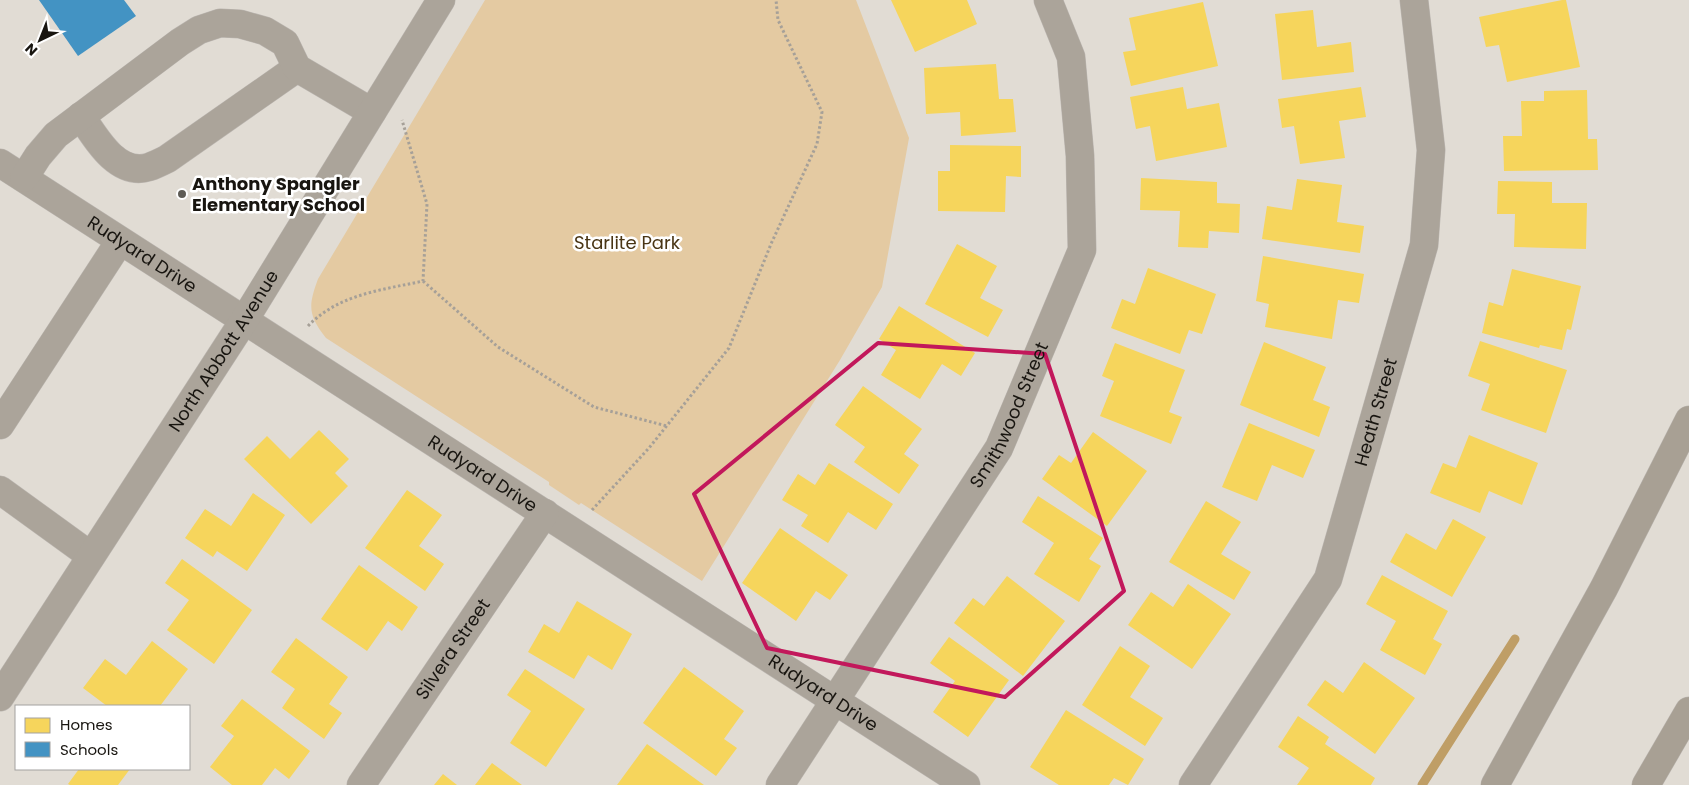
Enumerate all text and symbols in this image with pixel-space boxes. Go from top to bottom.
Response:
north arrow [15,15,65,65]
text: N [20,39,42,60]
place label: Anthony Spangler Elementary School [192,171,365,217]
marker: Anthony Spangler Elementary School [176,188,188,200]
street label: Rudyard Drive [83,209,202,299]
park label: Starlite Park [574,230,681,255]
street label: North Abbott Avenue [162,265,284,436]
street label: Smithwood Street [963,338,1054,493]
street label: Heath Street [1348,355,1403,469]
street label: Rudyard Drive [423,429,543,518]
street label: Silvera Street [409,593,496,704]
street label: Rudyard Drive [764,648,883,737]
legend [15,705,190,770]
text: Homes [60,714,113,735]
text: Schools [60,739,118,760]

